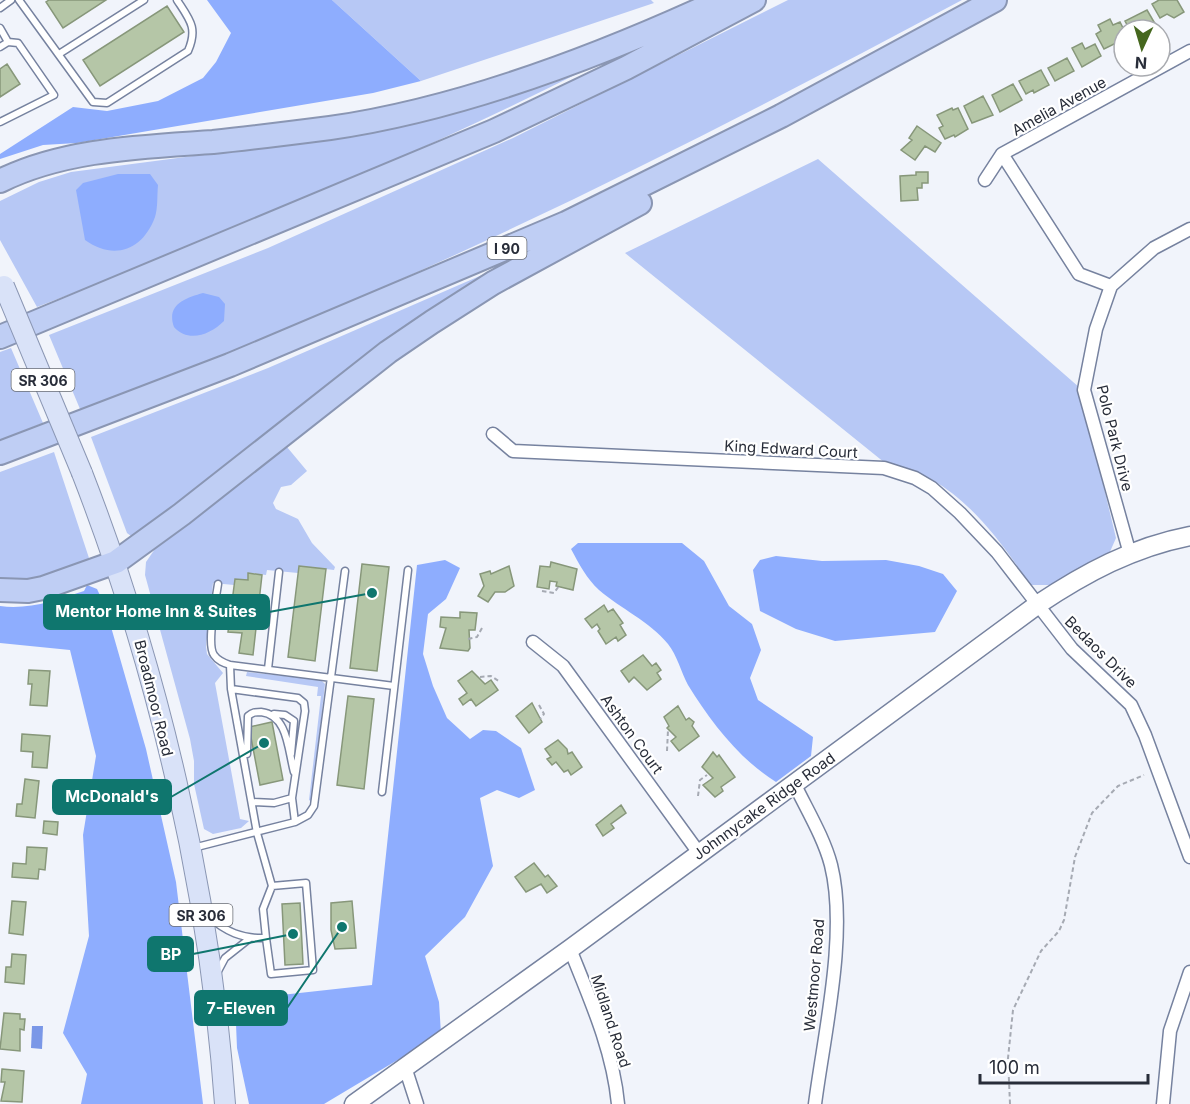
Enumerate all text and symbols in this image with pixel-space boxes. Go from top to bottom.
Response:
north arrow [1112,18,1172,78]
text: N [1134,53,1148,73]
street label: Amelia Avenue [1009,72,1109,140]
road number: I 90 [488,237,526,259]
road number: SR 306 [12,369,74,391]
street label: Polo Park Drive [1093,383,1137,493]
street label: King Edward Court [724,436,858,462]
callout: Mentor Home Inn & Suites [44,595,269,629]
text: Mentor Home Inn & Suites [55,601,257,621]
street label: Bedaos Drive [1061,612,1141,692]
street label: Broadmoor Road [130,638,178,758]
street label: Ashton Court [597,691,667,778]
street label: Johnnycake Ridge Road [689,748,839,864]
callout: McDonald's [53,780,171,814]
text: McDonald's [65,786,159,806]
road number: SR 306 [170,904,232,926]
street label: Westmoor Road [800,918,828,1032]
callout: BP [148,937,193,971]
text: BP [161,944,181,964]
street label: Midland Road [587,972,635,1070]
callout: 7-Eleven [195,991,287,1025]
text: 7-Eleven [207,998,275,1018]
scale bar [980,1047,1148,1085]
text: 100 m [989,1057,1040,1078]

